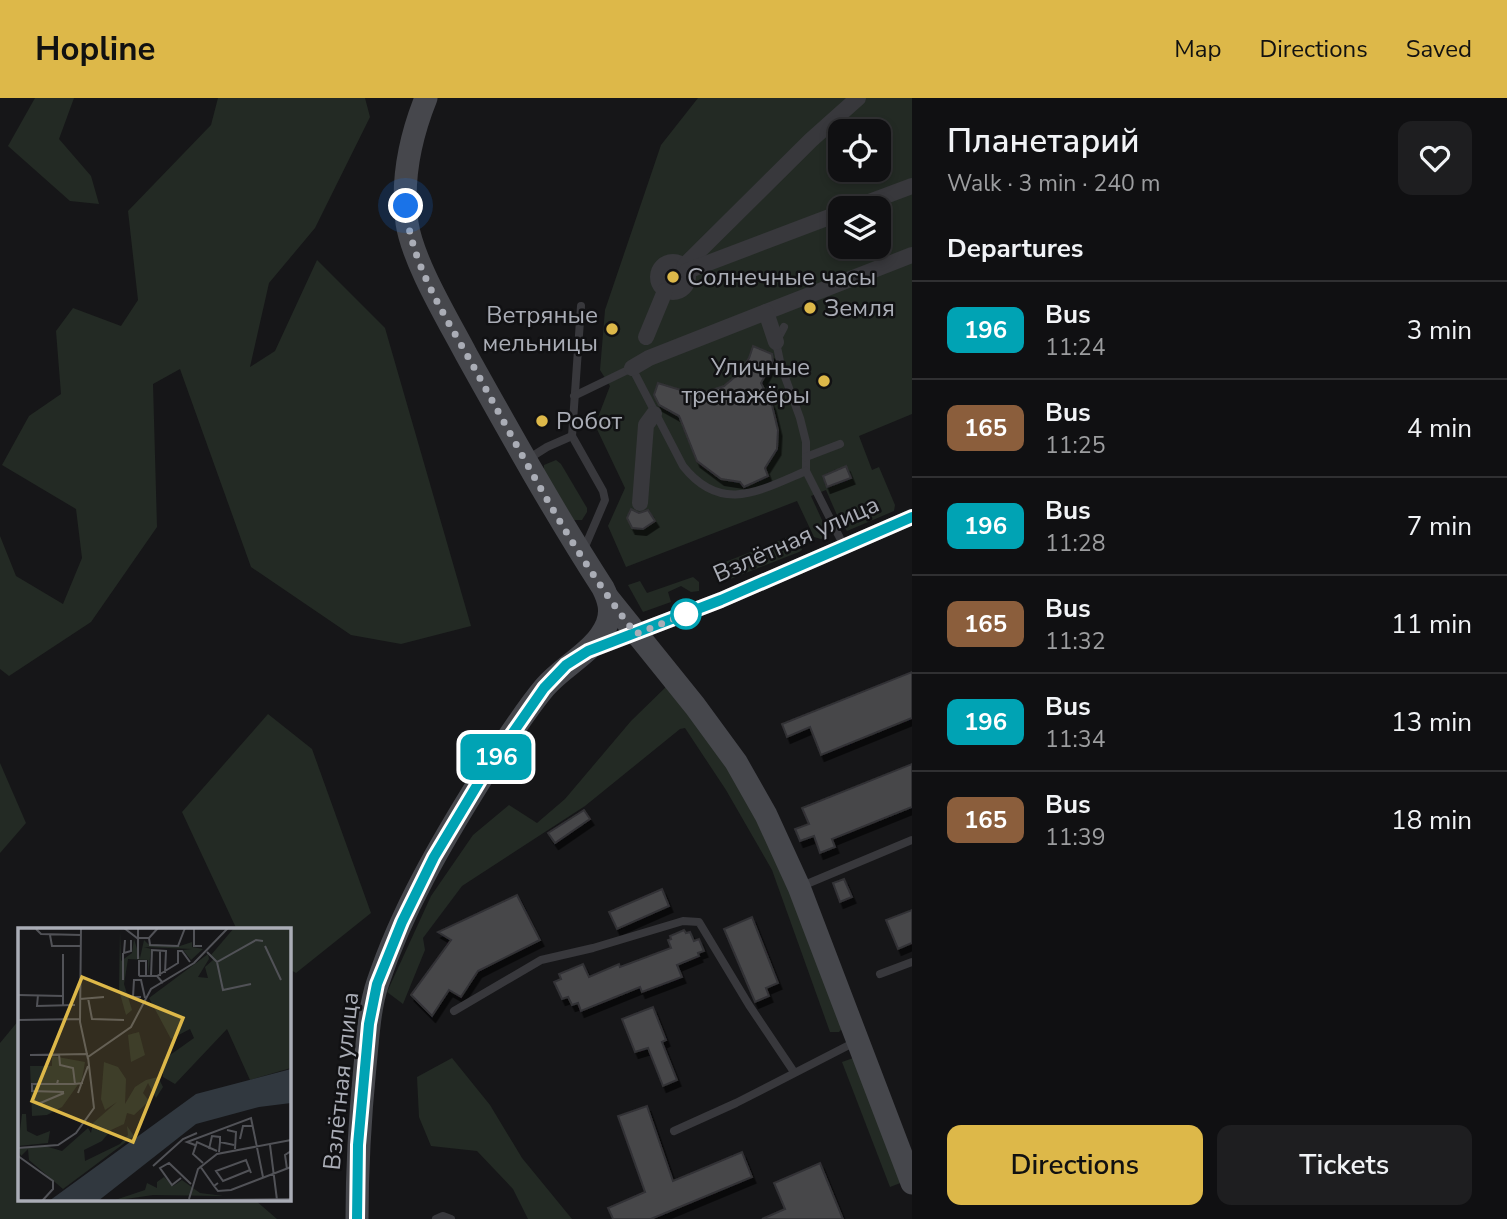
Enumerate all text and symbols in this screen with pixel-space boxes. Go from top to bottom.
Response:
text: Hopline [35,27,155,72]
text: Map [1174,33,1221,65]
text: Directions [1259,33,1368,65]
text: Saved [1406,33,1472,65]
map controls [828,119,891,259]
button: locate [828,119,891,182]
text: Планетарий [947,119,1140,164]
button: heart [1398,121,1472,195]
text: Walk · 3 min · 240 m [947,168,1160,199]
your location [388,188,423,223]
button: layers [828,196,891,259]
text: Departures [947,231,1083,266]
place label: Солнечные часы [687,261,876,293]
marker: Солнечные часы [665,269,681,285]
place label: Земля [824,292,895,324]
text: Bus [1045,297,1091,332]
place label: Ветряные мельницы [483,299,598,359]
marker: Земля [802,300,818,316]
text: 3 min [1407,313,1472,348]
text: 196 [964,314,1007,346]
marker: Ветряные мельницы [604,321,620,337]
text: 11:24 [1045,332,1105,363]
place label: Уличные тренажёры [681,351,810,411]
marker: Уличные тренажёры [816,373,832,389]
text: Bus [1045,395,1091,430]
place label: Робот [556,405,623,437]
text: 4 min [1407,411,1472,446]
text: 165 [964,412,1007,444]
marker: Робот [534,413,550,429]
text: 11:25 [1045,430,1105,461]
street label: Взлётная улица [708,488,884,590]
text: Bus [1045,493,1091,528]
text: 7 min [1407,509,1472,544]
text: 196 [964,510,1007,542]
text: 11:28 [1045,528,1105,559]
text: Bus [1045,591,1091,626]
unlabelled marker [671,599,701,629]
text: 11 min [1391,607,1472,642]
text: 165 [964,608,1007,640]
text: 11:32 [1045,626,1105,657]
text: Bus [1045,689,1091,724]
text: 13 min [1391,705,1472,740]
text: 196 [964,706,1007,738]
text: 11:34 [1045,724,1105,755]
line badge: 196 [456,734,536,780]
text: 196 [474,741,518,773]
text: Bus [1045,787,1091,822]
text: 18 min [1391,803,1472,838]
text: 165 [964,804,1007,836]
text: 11:39 [1045,822,1105,853]
inset map [18,928,290,1202]
street label: Взлётная улица [316,990,366,1172]
button: Directions [947,1125,1203,1205]
button: Tickets [1217,1125,1472,1205]

